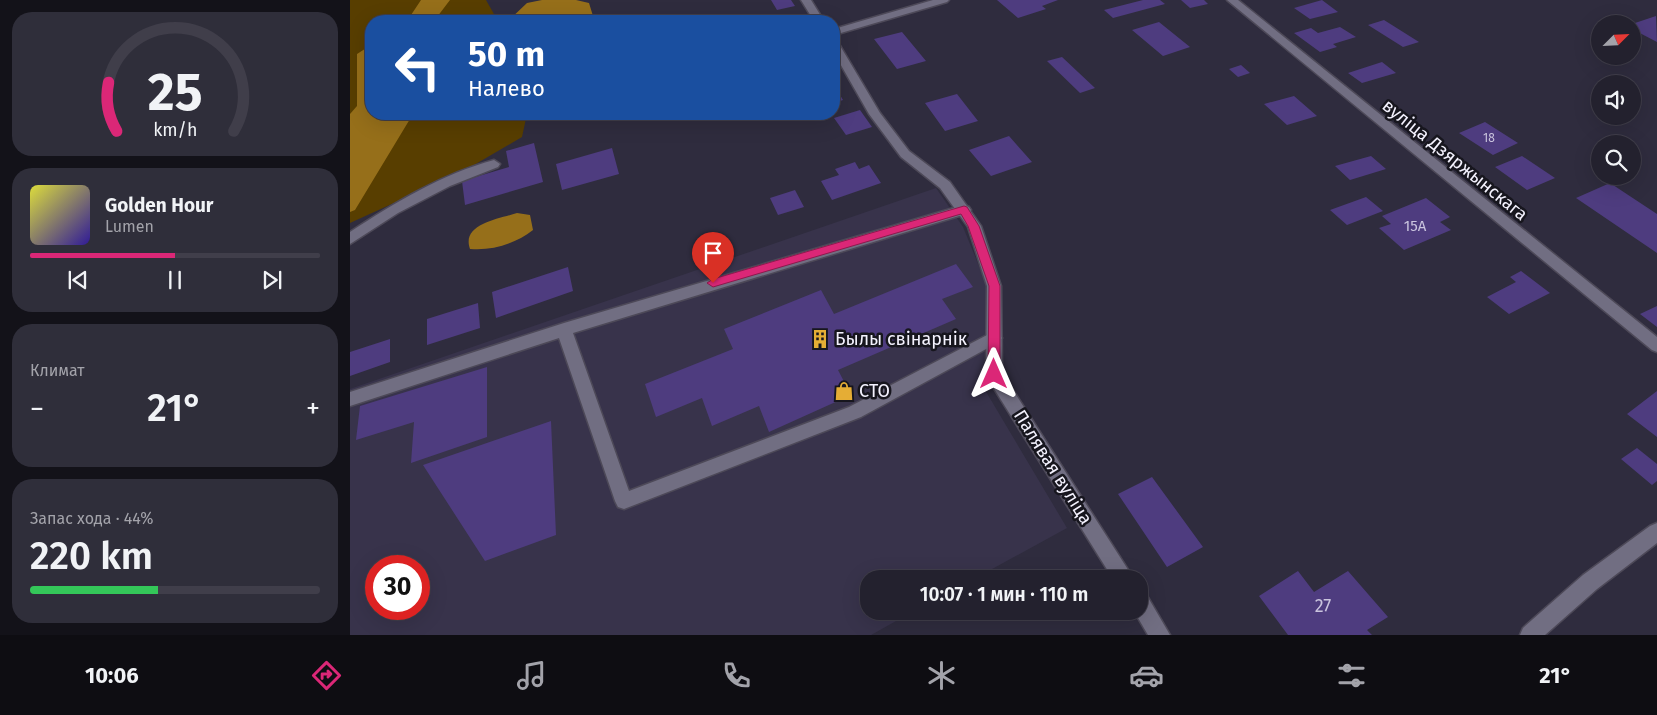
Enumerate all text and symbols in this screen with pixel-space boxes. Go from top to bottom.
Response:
north arrow [1591,15,1641,65]
map controls [1591,15,1641,185]
text: 50 m [468,33,545,75]
icon: left [385,35,450,100]
text: 25 [148,61,202,124]
text: Налево [468,75,545,102]
button: sound [1591,75,1641,125]
street label: вуліца Дзяржынскага [1378,95,1532,225]
text: km/h [153,119,197,141]
house number: 18 [1483,131,1495,145]
button: search [1591,135,1641,185]
text: Golden Hour [105,194,214,217]
text: Lumen [105,217,154,236]
house number: 15А [1404,217,1427,235]
pin [692,232,734,283]
icon: arrive [699,239,727,267]
icon: previous [64,266,92,294]
icon: pause [161,266,189,294]
icon: next [258,266,286,294]
building icon: Былы свінарнік [809,328,831,350]
place label: Былы свінарнік [835,328,968,350]
position arrow [967,347,1019,399]
text: Климат [30,361,85,380]
shop icon: СТО [833,380,855,402]
place label: СТО [859,380,890,402]
text: 21° [147,385,203,431]
text: − [30,392,44,425]
text: + [306,392,320,425]
street label: Палявая вуліца [1009,406,1097,528]
text: Запас хода · 44% [30,509,153,528]
text: 220 km [30,533,153,579]
speed limit sign: 30 [365,555,430,620]
text: 10:07 · 1 мин · 110 m [920,583,1088,606]
house number: 27 [1315,595,1331,617]
icon: directions [309,658,344,693]
icon: music [514,658,549,693]
icon: phone [719,658,754,693]
icon: climate [924,658,959,693]
icon: car [1129,658,1164,693]
icon: filters [1334,658,1369,693]
text: 10:06 [85,662,139,689]
text: 21° [1539,662,1572,689]

